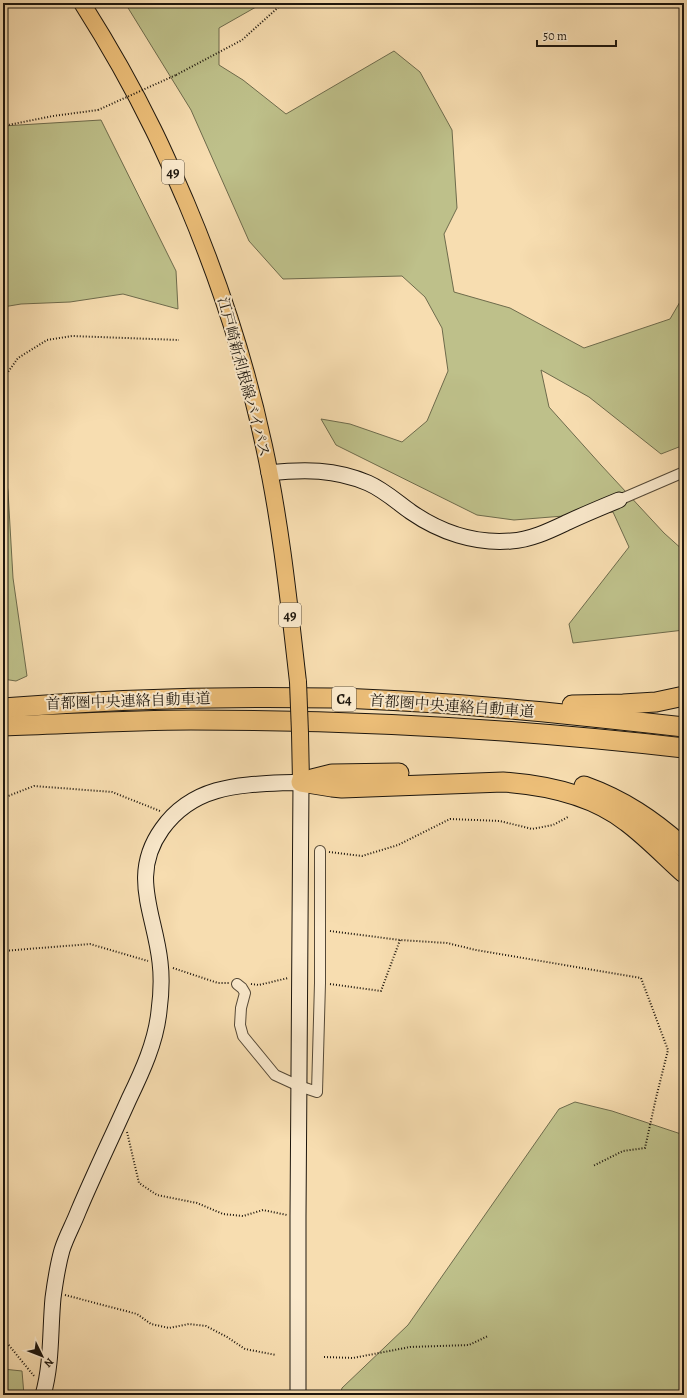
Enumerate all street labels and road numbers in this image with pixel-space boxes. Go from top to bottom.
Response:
road number: 49 [162,160,184,184]
street label: 江戸崎新利根線バイパス [213,295,275,459]
road number: 49 [279,603,301,627]
road number: C4 [332,687,356,711]
street label: 首都圏中央連絡自動車道 [45,688,211,714]
street label: 首都圏中央連絡自動車道 [369,690,535,722]

